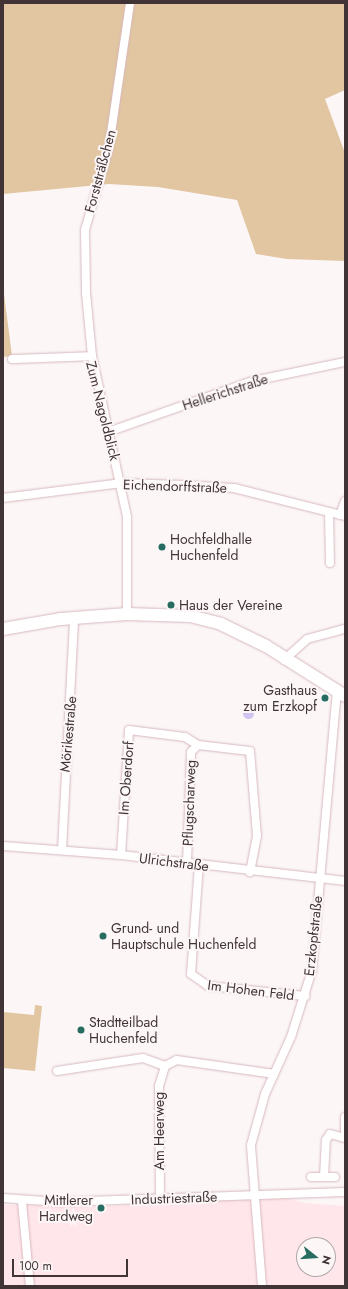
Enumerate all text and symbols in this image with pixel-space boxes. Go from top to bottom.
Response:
street label: Forststräßchen [81,128,119,214]
street label: Zum Nagoldblick [83,360,123,462]
street label: Hellerichstraße [180,370,270,414]
street label: Eichendorffstraße [123,476,227,496]
place label: Hochfeldhalle Huchenfeld [170,531,252,564]
marker: Hochfeldhalle Huchenfeld [157,542,167,552]
place label: Haus der Vereine [179,597,282,613]
marker: Haus der Vereine [166,600,176,610]
place label: Gasthaus zum Erzkopf [243,682,317,714]
marker: Gasthaus zum Erzkopf [320,693,330,703]
street label: Mörikestraße [56,695,80,773]
street label: Im Oberdorf [115,740,137,816]
street label: Pflugscharweg [179,760,199,846]
street label: Ulrichstraße [138,849,210,875]
street label: Erzkopfstraße [300,895,326,977]
place label: Grund- und Hauptschule Huchenfeld [111,920,256,952]
marker: Grund- und Hauptschule Huchenfeld [98,931,108,941]
street label: Im Hohen Feld [207,976,295,1004]
place label: Stadtteilbad Huchenfeld [89,1014,158,1046]
marker: Stadtteilbad Huchenfeld [76,1025,86,1035]
street label: Am Heerweg [151,1092,167,1170]
street label: Industriestraße [131,1188,217,1208]
place label: Mittlerer Hardweg [39,1192,93,1224]
marker: Mittlerer Hardweg [96,1203,106,1213]
north arrow [296,1237,336,1277]
scale bar [14,1251,130,1277]
text: N [318,1254,335,1267]
text: 100 m [19,1257,52,1275]

